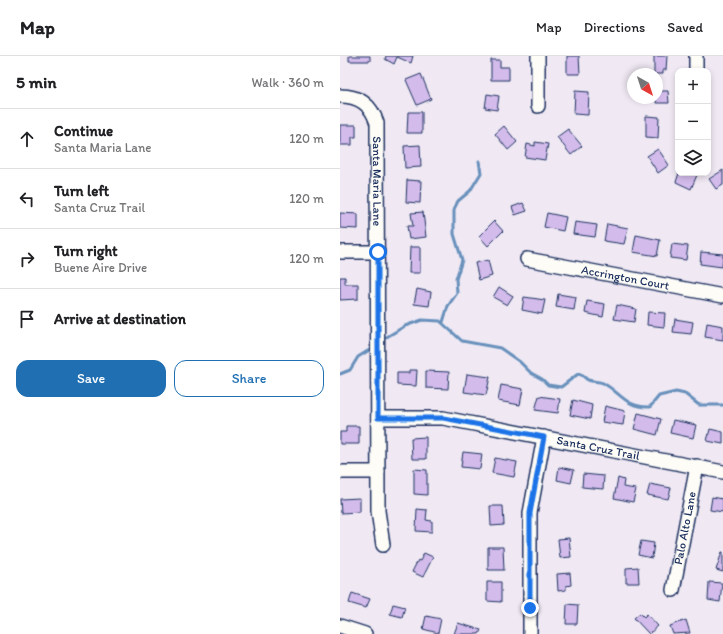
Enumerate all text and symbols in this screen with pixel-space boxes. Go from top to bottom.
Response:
text: Map [20,16,55,39]
text: Map [536,19,562,36]
text: Directions [584,19,645,36]
text: Saved [667,19,703,36]
north arrow [627,68,663,104]
map controls [675,68,711,176]
button: + [675,68,711,104]
text: 5 min [16,72,56,92]
text: Walk · 360 m [251,75,324,90]
button: − [675,104,711,140]
text: Continue [54,122,113,140]
icon: ahead [16,128,38,150]
text: 120 m [289,131,324,146]
street label: Santa Maria Lane [370,136,384,227]
text: Santa Maria Lane [54,140,152,155]
button: layers [675,140,711,176]
text: Turn left [54,182,109,200]
icon: left [16,188,38,210]
text: 120 m [289,191,324,206]
text: Santa Cruz Trail [54,200,145,215]
text: Turn right [54,242,118,260]
route start [369,243,387,261]
icon: right [16,248,38,270]
text: 120 m [289,251,324,266]
text: Buene Aire Drive [54,260,147,275]
street label: Accrington Court [580,262,671,293]
icon: arrive [16,308,38,330]
text: Arrive at destination [54,310,186,328]
button: Save [16,360,166,397]
button: Share [174,360,324,397]
street label: Santa Cruz Trail [555,433,641,463]
street label: Palo Alto Lane [671,490,699,566]
route end [521,599,539,617]

